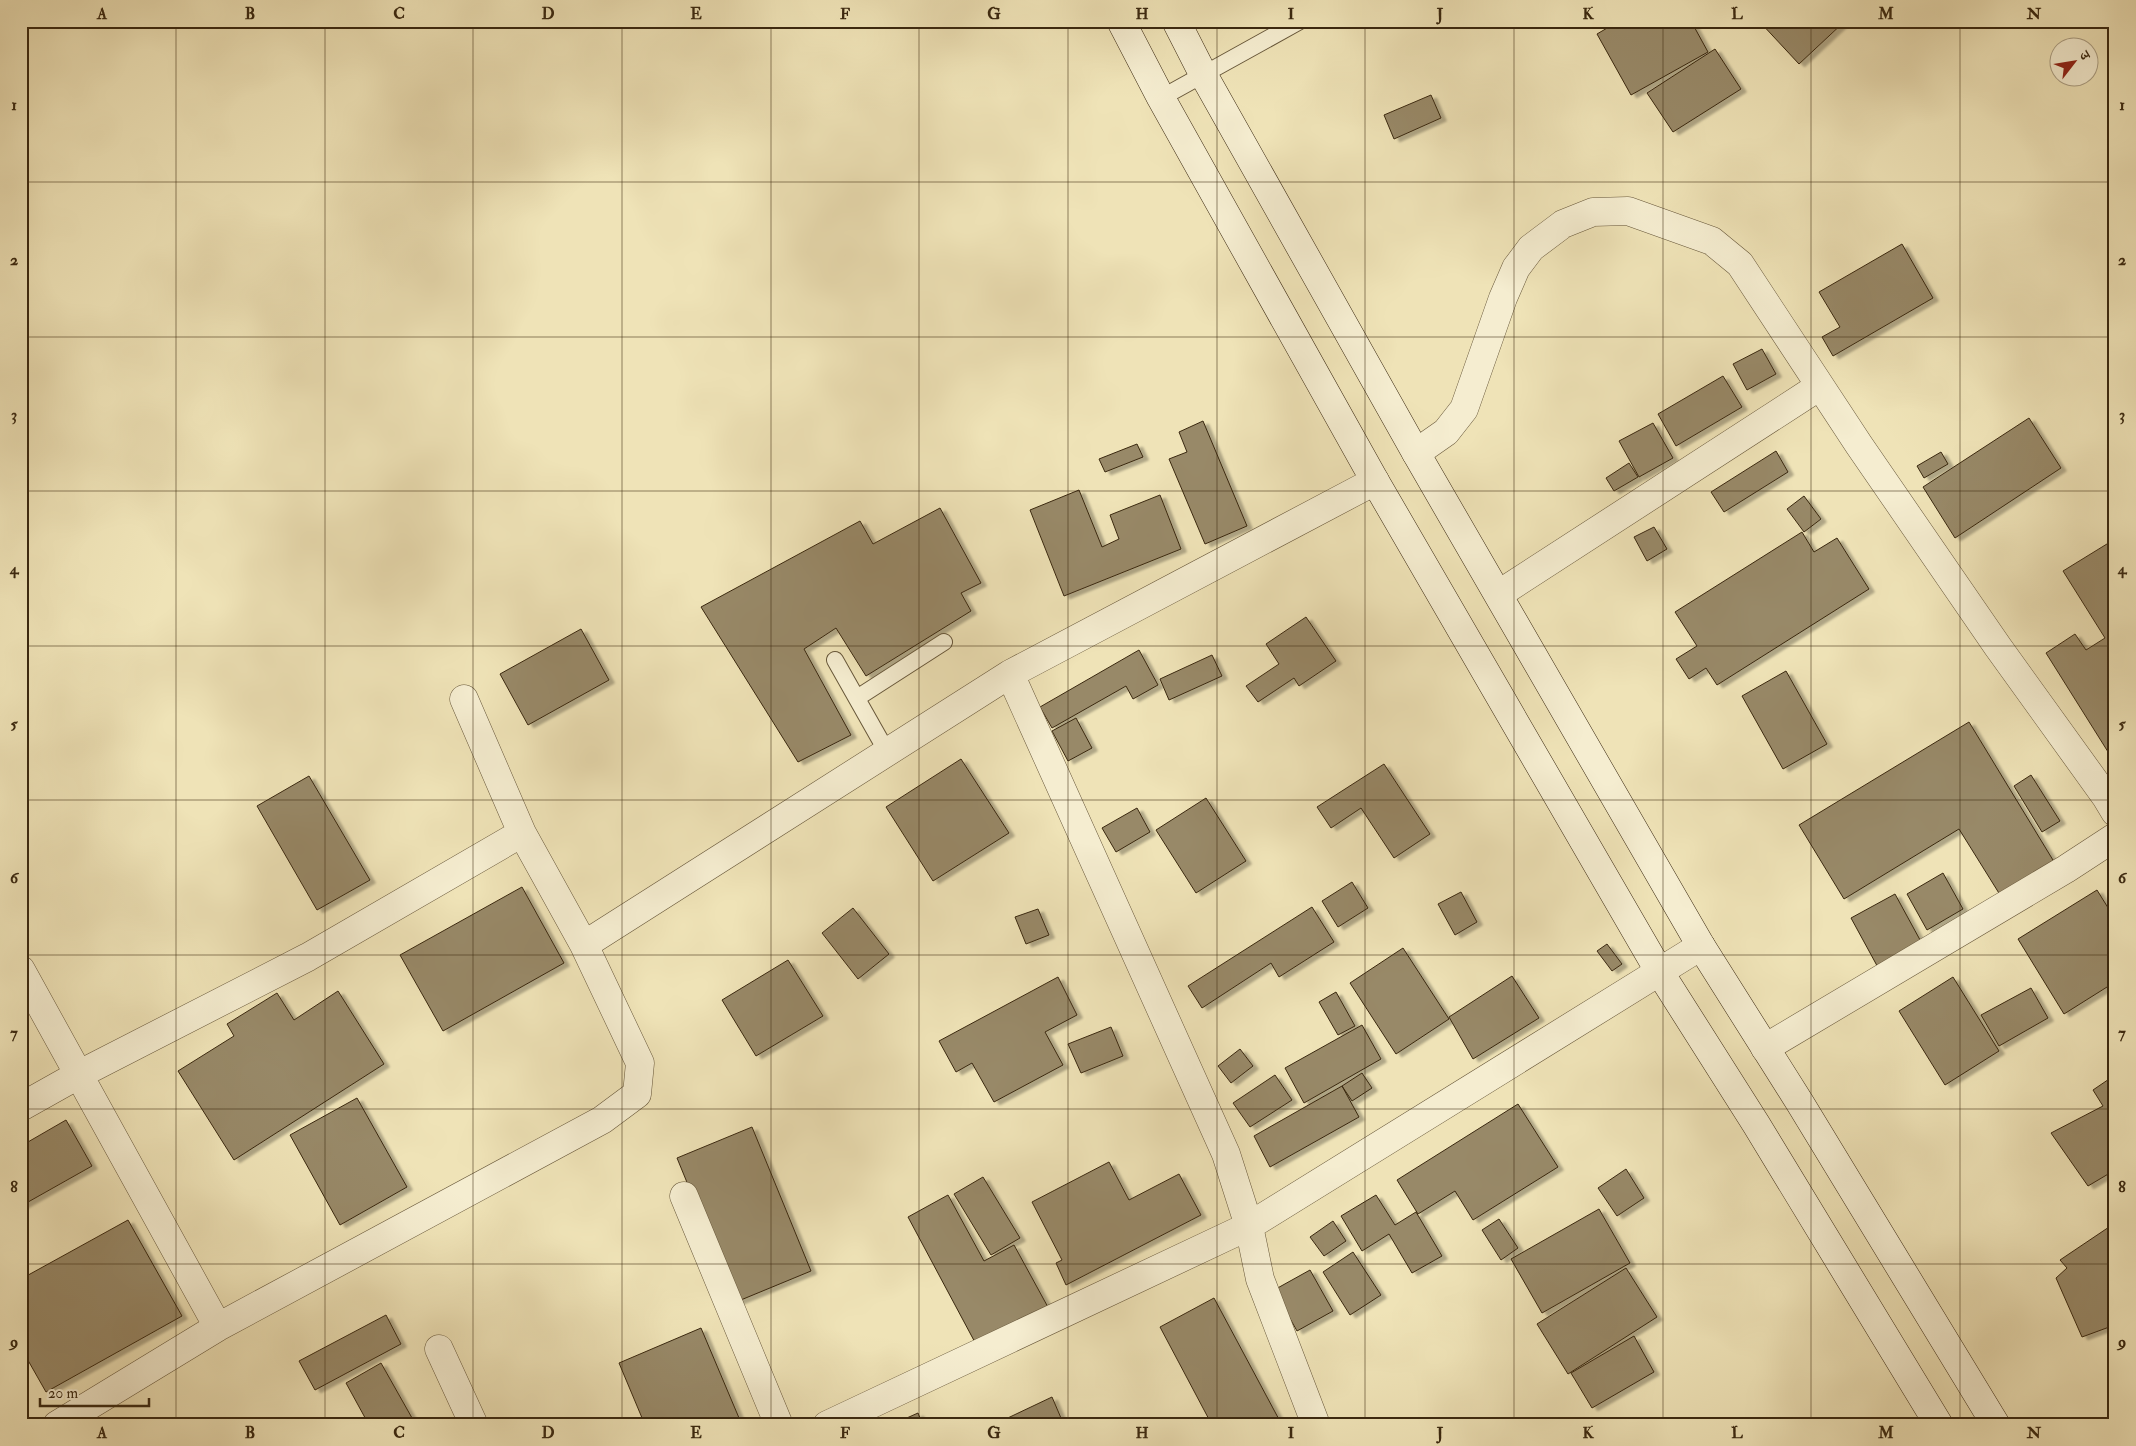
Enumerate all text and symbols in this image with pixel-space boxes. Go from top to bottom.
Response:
text: A [96,4,108,24]
text: B [245,4,255,24]
text: C [393,4,405,24]
text: D [541,4,555,24]
text: E [690,4,702,24]
text: F [840,4,850,24]
text: G [987,4,1001,24]
text: H [1135,4,1149,24]
text: I [1288,4,1295,24]
text: J [1436,4,1444,25]
text: K [1582,4,1594,24]
text: L [1731,4,1743,24]
text: M [1877,4,1894,24]
text: N [2026,4,2042,24]
north arrow [2048,38,2098,88]
text: उ [2075,47,2094,64]
text: 1 [11,95,17,115]
text: 1 [2119,95,2125,115]
text: 2 [10,250,18,270]
text: 2 [2118,250,2126,270]
text: 3 [11,405,17,425]
text: 3 [2119,405,2125,425]
text: 4 [9,559,20,579]
text: 4 [2117,559,2128,579]
text: 5 [10,714,18,734]
text: 5 [2118,714,2126,734]
text: 6 [10,868,20,888]
text: 6 [2118,868,2128,888]
text: 7 [10,1023,18,1043]
text: 7 [2118,1023,2126,1043]
text: 8 [10,1177,18,1197]
text: 8 [2118,1177,2126,1197]
text: 9 [8,1332,18,1352]
text: 9 [2116,1332,2126,1352]
scale bar [40,1376,149,1408]
text: 20 m [48,1384,78,1403]
text: A [96,1423,108,1443]
text: B [245,1423,255,1443]
text: C [393,1423,405,1443]
text: D [541,1423,555,1443]
text: E [690,1423,702,1443]
text: F [840,1423,850,1443]
text: G [987,1423,1001,1443]
text: H [1135,1423,1149,1443]
text: I [1288,1423,1295,1443]
text: J [1436,1423,1444,1444]
text: K [1582,1423,1594,1443]
text: L [1731,1423,1743,1443]
text: M [1877,1423,1894,1443]
text: N [2026,1423,2042,1443]

